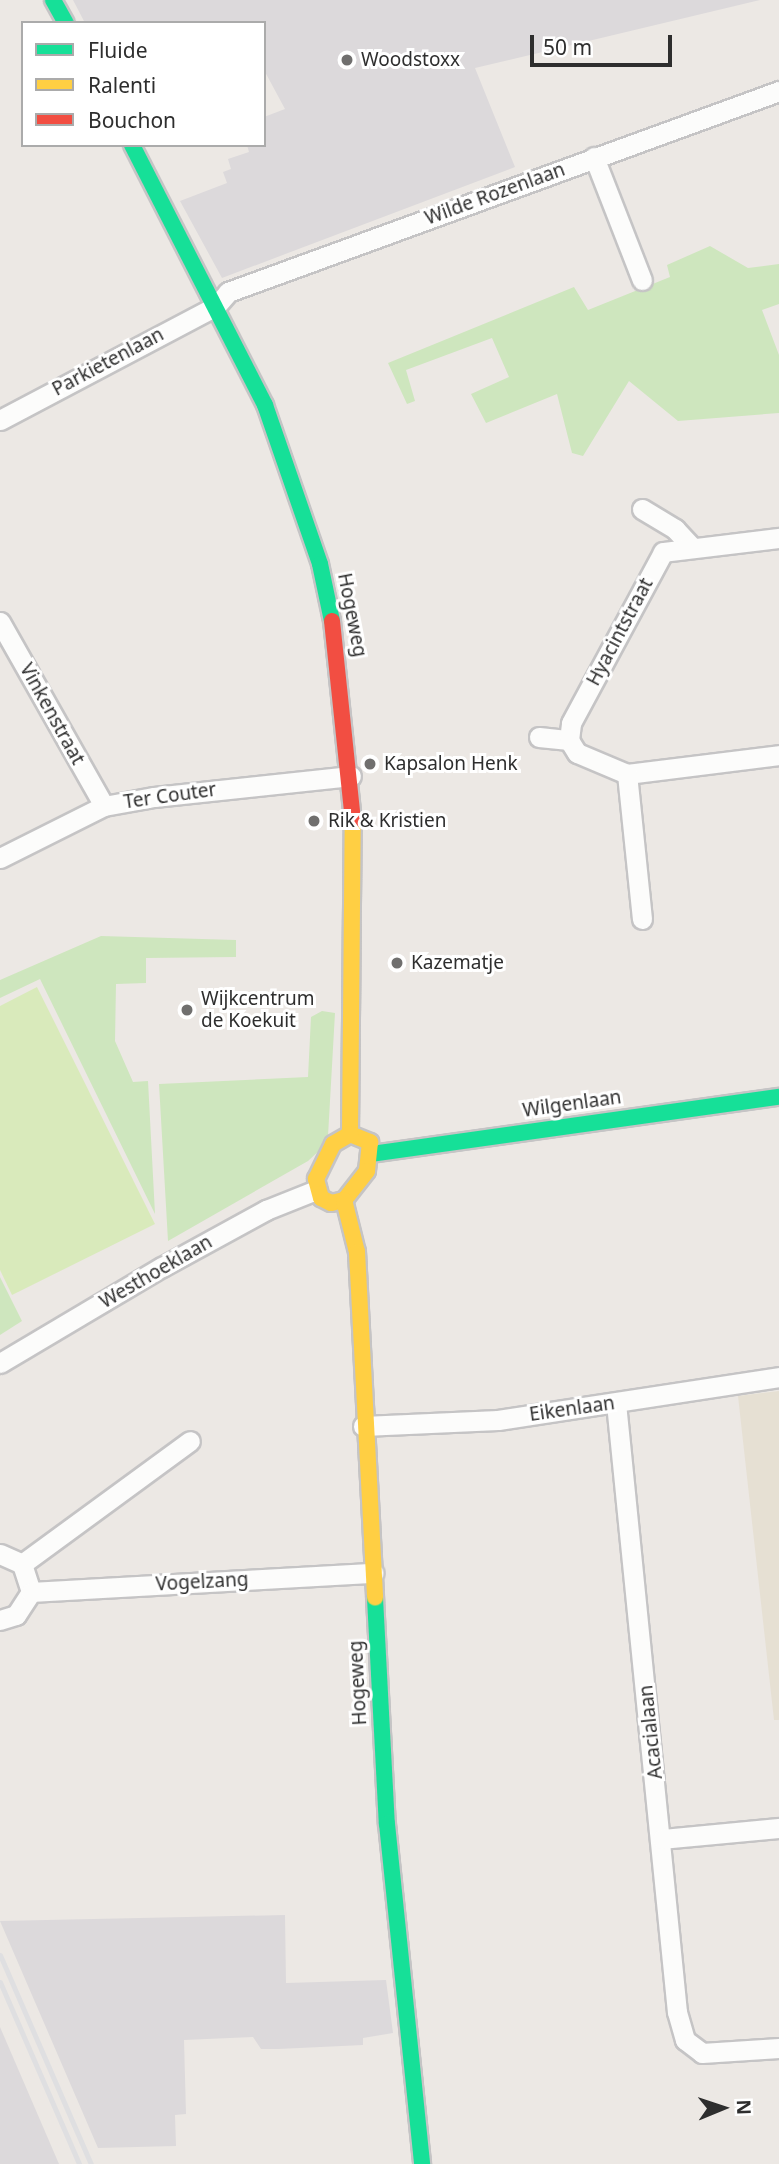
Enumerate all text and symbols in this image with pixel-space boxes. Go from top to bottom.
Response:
legend [21,21,266,147]
scale bar [534,21,676,65]
text: 50 m [543,33,592,61]
text: Fluide [88,36,147,64]
place label: Woodstoxx [361,49,460,71]
marker: Woodstoxx [339,52,355,68]
text: Ralenti [88,71,156,99]
text: Bouchon [88,106,176,134]
street label: Wilde Rozenlaan [422,158,568,230]
street label: Parkietenlaan [48,323,168,401]
street label: Hogeweg [333,571,371,659]
street label: Hyacintstraat [582,574,658,690]
street label: Vinkenstraat [15,659,89,769]
place label: Kapsalon Henk [384,753,518,775]
marker: Kapsalon Henk [362,756,378,772]
street label: Ter Couter [122,778,218,814]
place label: Rik & Kristien [328,810,446,832]
marker: Rik & Kristien [306,813,322,829]
place label: Kazematje [411,952,504,974]
marker: Kazematje [389,955,405,971]
place label: Wijkcentrum de Koekuit [201,988,314,1032]
marker: Wijkcentrum de Koekuit [179,1002,195,1018]
street label: Wilgenlaan [521,1086,623,1122]
street label: Westhoeklaan [96,1231,216,1313]
street label: Eikenlaan [528,1392,616,1426]
street label: Vogelzang [155,1568,249,1596]
street label: Hogeweg [344,1640,372,1726]
street label: Acacialaan [635,1684,667,1780]
north arrow [688,2073,758,2143]
text: N [731,2099,757,2115]

